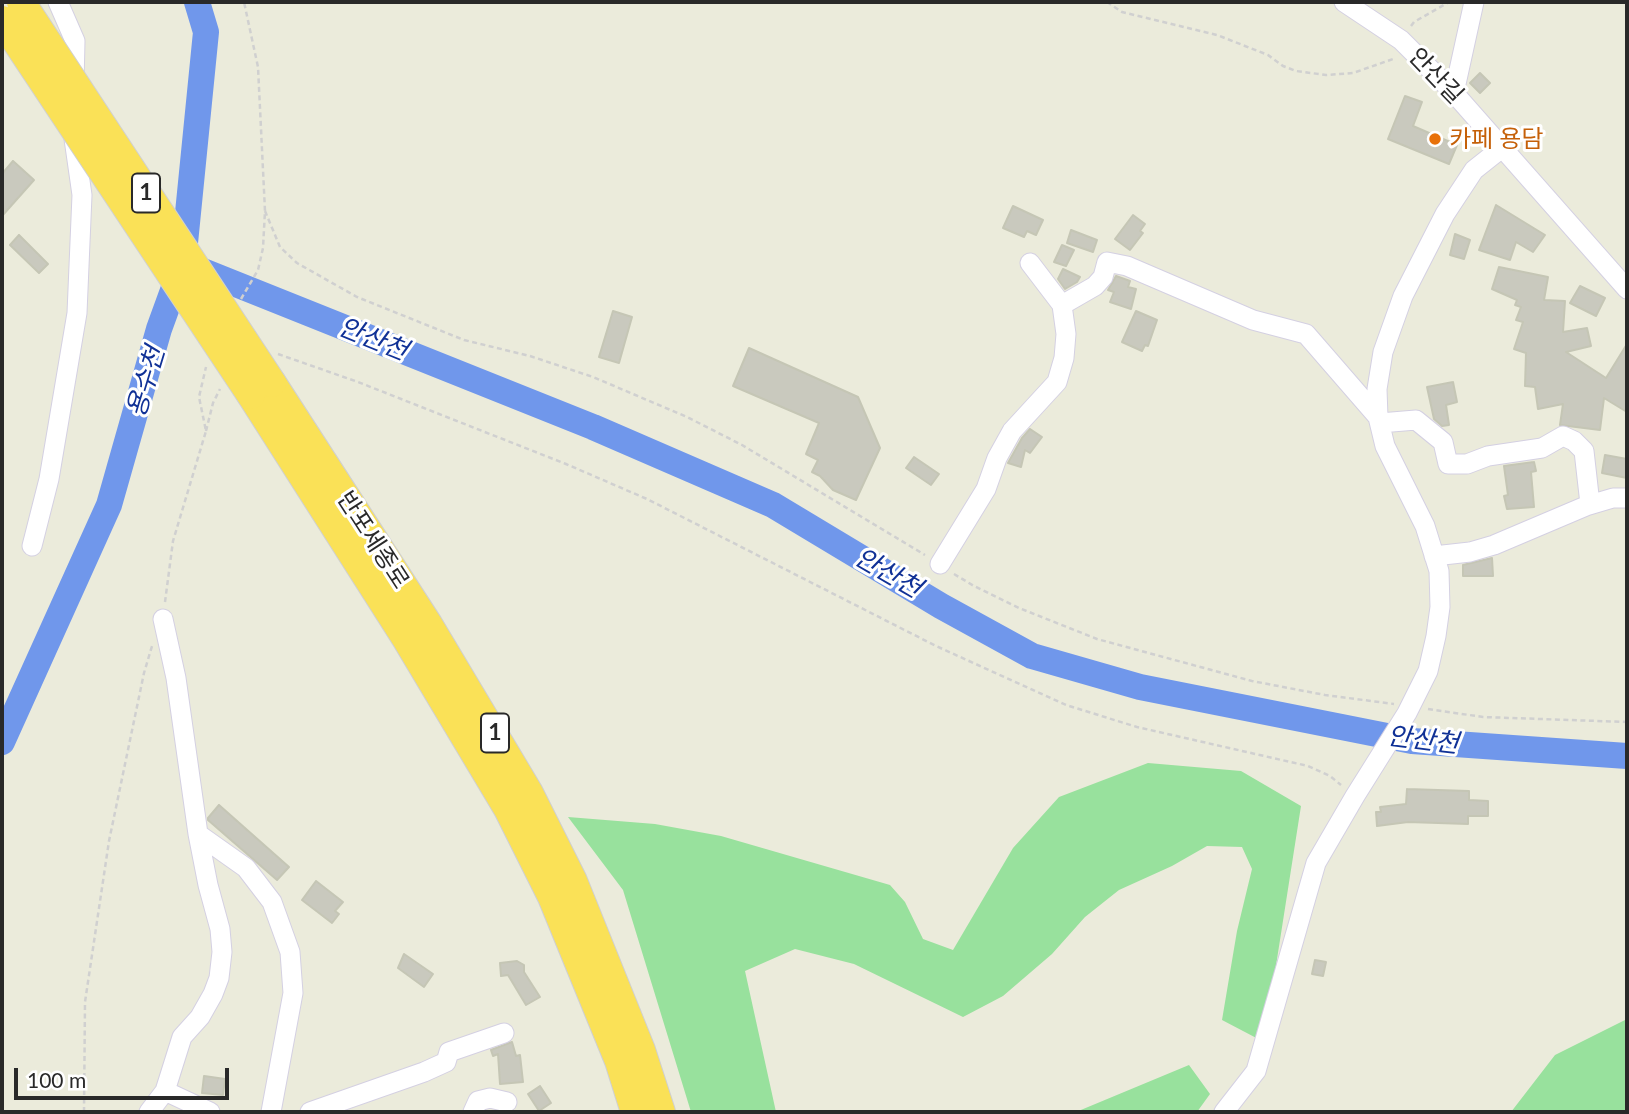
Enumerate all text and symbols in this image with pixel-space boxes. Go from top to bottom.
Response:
street label: 안산길 [1403,42,1469,110]
place label: 카페 용담 [1449,125,1543,153]
marker: 카페 용담 [1427,131,1443,147]
road number: 1 [132,174,160,212]
water label: 안산천 [334,311,412,367]
water label: 용수천 [121,343,171,421]
street label: 반포세종로 [331,486,415,594]
water label: 안산천 [849,542,927,604]
road number: 1 [481,713,509,752]
water label: 안산천 [1385,720,1461,760]
scale bar [18,1054,233,1098]
text: 100 m [27,1067,86,1092]

